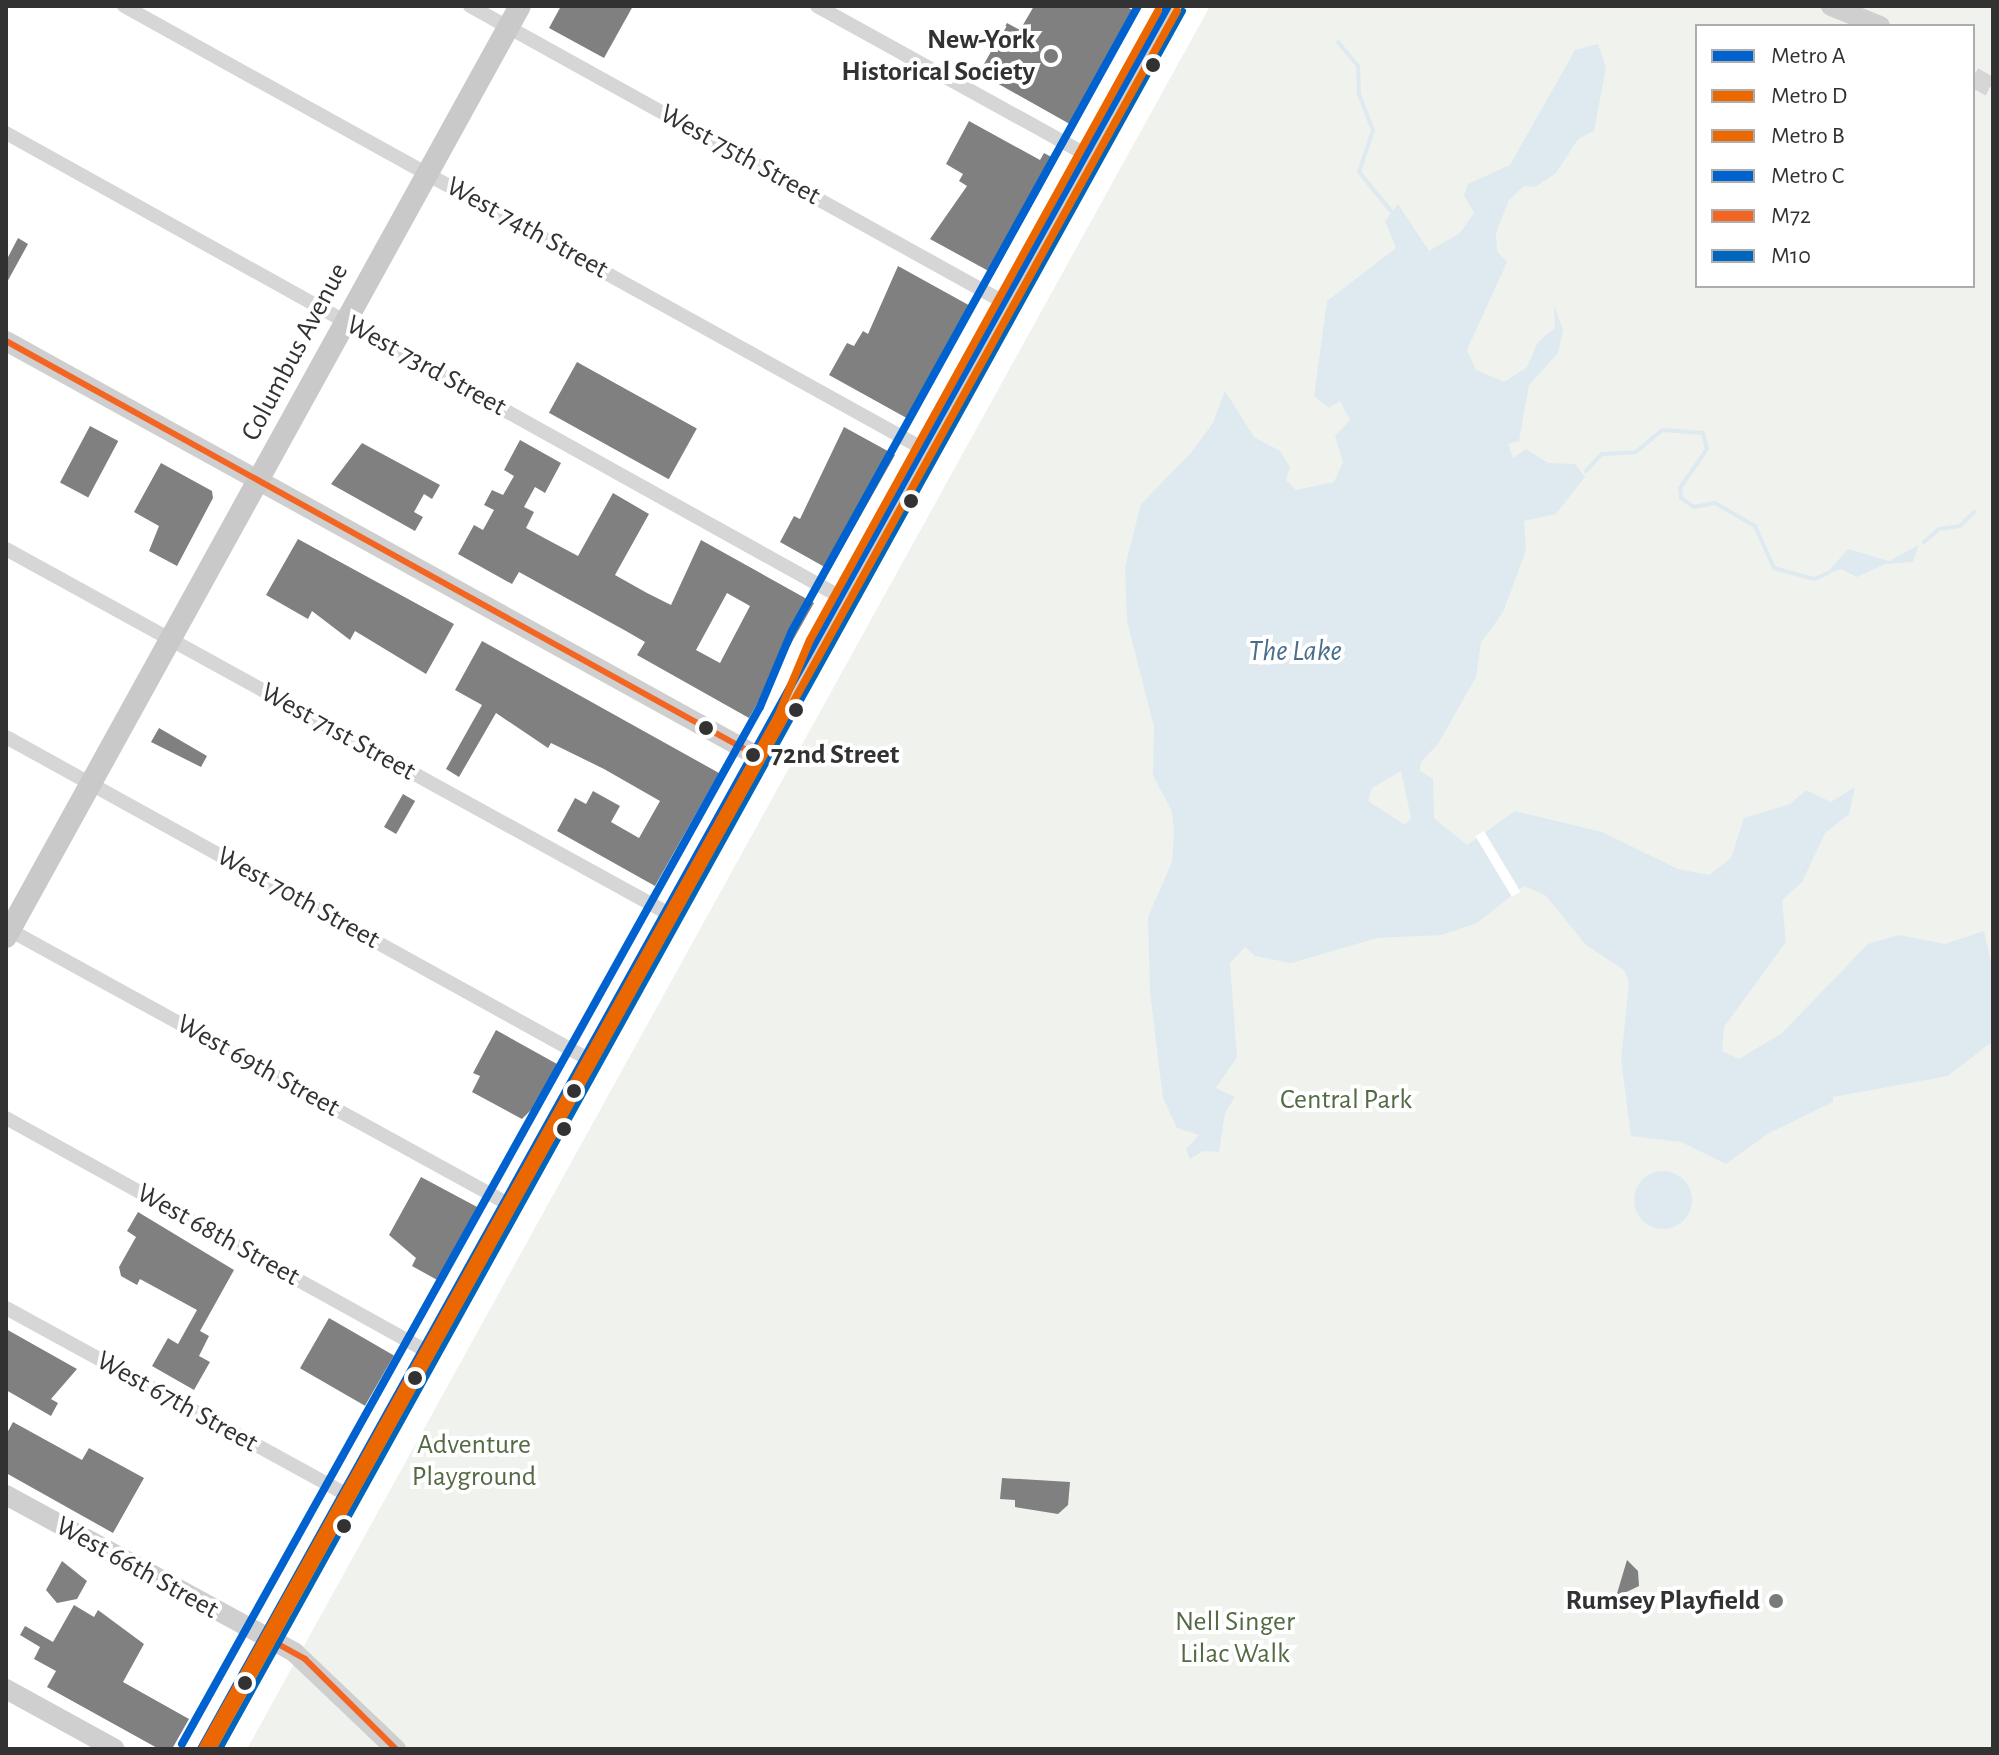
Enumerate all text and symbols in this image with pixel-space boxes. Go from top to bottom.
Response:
place label: New-York Historical Society [841,23,1035,89]
legend [1695,24,1975,288]
text: Metro A [1771,44,1846,68]
marker: New-York Historical Society [1042,47,1060,65]
unlabelled marker [1145,57,1161,73]
text: Metro D [1771,84,1847,108]
street label: West 75th Street [654,97,826,213]
text: Metro B [1771,124,1845,148]
text: Metro C [1771,164,1844,188]
street label: West 74th Street [440,170,614,286]
text: M72 [1771,204,1811,228]
text: M10 [1771,244,1811,268]
street label: Columbus Avenue [234,257,356,447]
street label: West 73rd Street [340,308,512,424]
unlabelled marker [903,493,919,509]
water label: The Lake [1248,633,1342,669]
street label: West 71st Street [255,676,421,788]
unlabelled marker [788,702,804,718]
unlabelled marker [698,720,714,736]
place label: 72nd Street [771,738,899,772]
marker: 72nd Street [742,744,764,766]
street label: West 70th Street [211,839,385,957]
street label: West 69th Street [171,1007,345,1125]
unlabelled marker [566,1083,582,1099]
park label: Central Park [1280,1083,1412,1117]
unlabelled marker [556,1121,572,1137]
street label: West 68th Street [131,1176,305,1294]
street label: West 67th Street [90,1344,264,1460]
unlabelled marker [407,1370,423,1386]
park label: Adventure Playground [412,1428,536,1494]
street label: West 66th Street [50,1509,224,1627]
unlabelled marker [336,1518,352,1534]
place label: Rumsey Playfield [1566,1584,1760,1618]
marker: Rumsey Playfield [1767,1592,1785,1610]
park label: Nell Singer Lilac Walk [1175,1605,1295,1671]
unlabelled marker [237,1675,253,1691]

